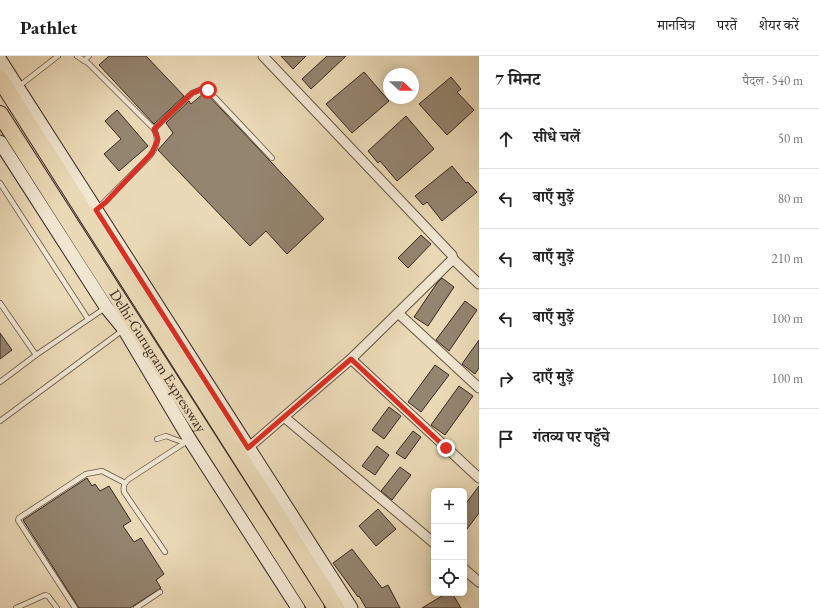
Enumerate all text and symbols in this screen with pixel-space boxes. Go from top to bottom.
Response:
text: Pathlet [20,15,77,40]
text: मानचित्र [657,16,695,34]
text: परतें [717,16,737,34]
text: शेयर करें [759,16,799,34]
north arrow [383,68,419,104]
text: 7 मिनट [495,68,540,90]
text: पैदल · 540 m [743,72,803,89]
route start [199,81,217,99]
text: सीधे चलें [533,127,580,146]
icon: ahead [495,128,517,150]
text: 50 m [778,130,803,147]
text: बाएँ मुड़ें [533,187,574,206]
icon: left [495,188,517,210]
text: 80 m [778,190,803,207]
text: बाएँ मुड़ें [533,247,574,266]
icon: left [495,248,517,270]
text: 210 m [772,250,803,267]
street label: Delhi-Gurugram Expressway [106,285,211,436]
text: बाएँ मुड़ें [533,307,574,326]
icon: left [495,308,517,330]
text: 100 m [772,310,803,327]
text: दाएँ मुड़ें [533,367,573,386]
icon: right [495,368,517,390]
text: 100 m [772,370,803,387]
text: गंतव्य पर पहुँचे [533,427,610,446]
icon: arrive [495,428,517,450]
route end [437,439,455,457]
map controls [431,488,467,596]
button: + [431,488,467,524]
button: − [431,524,467,560]
button: locate [431,560,467,596]

